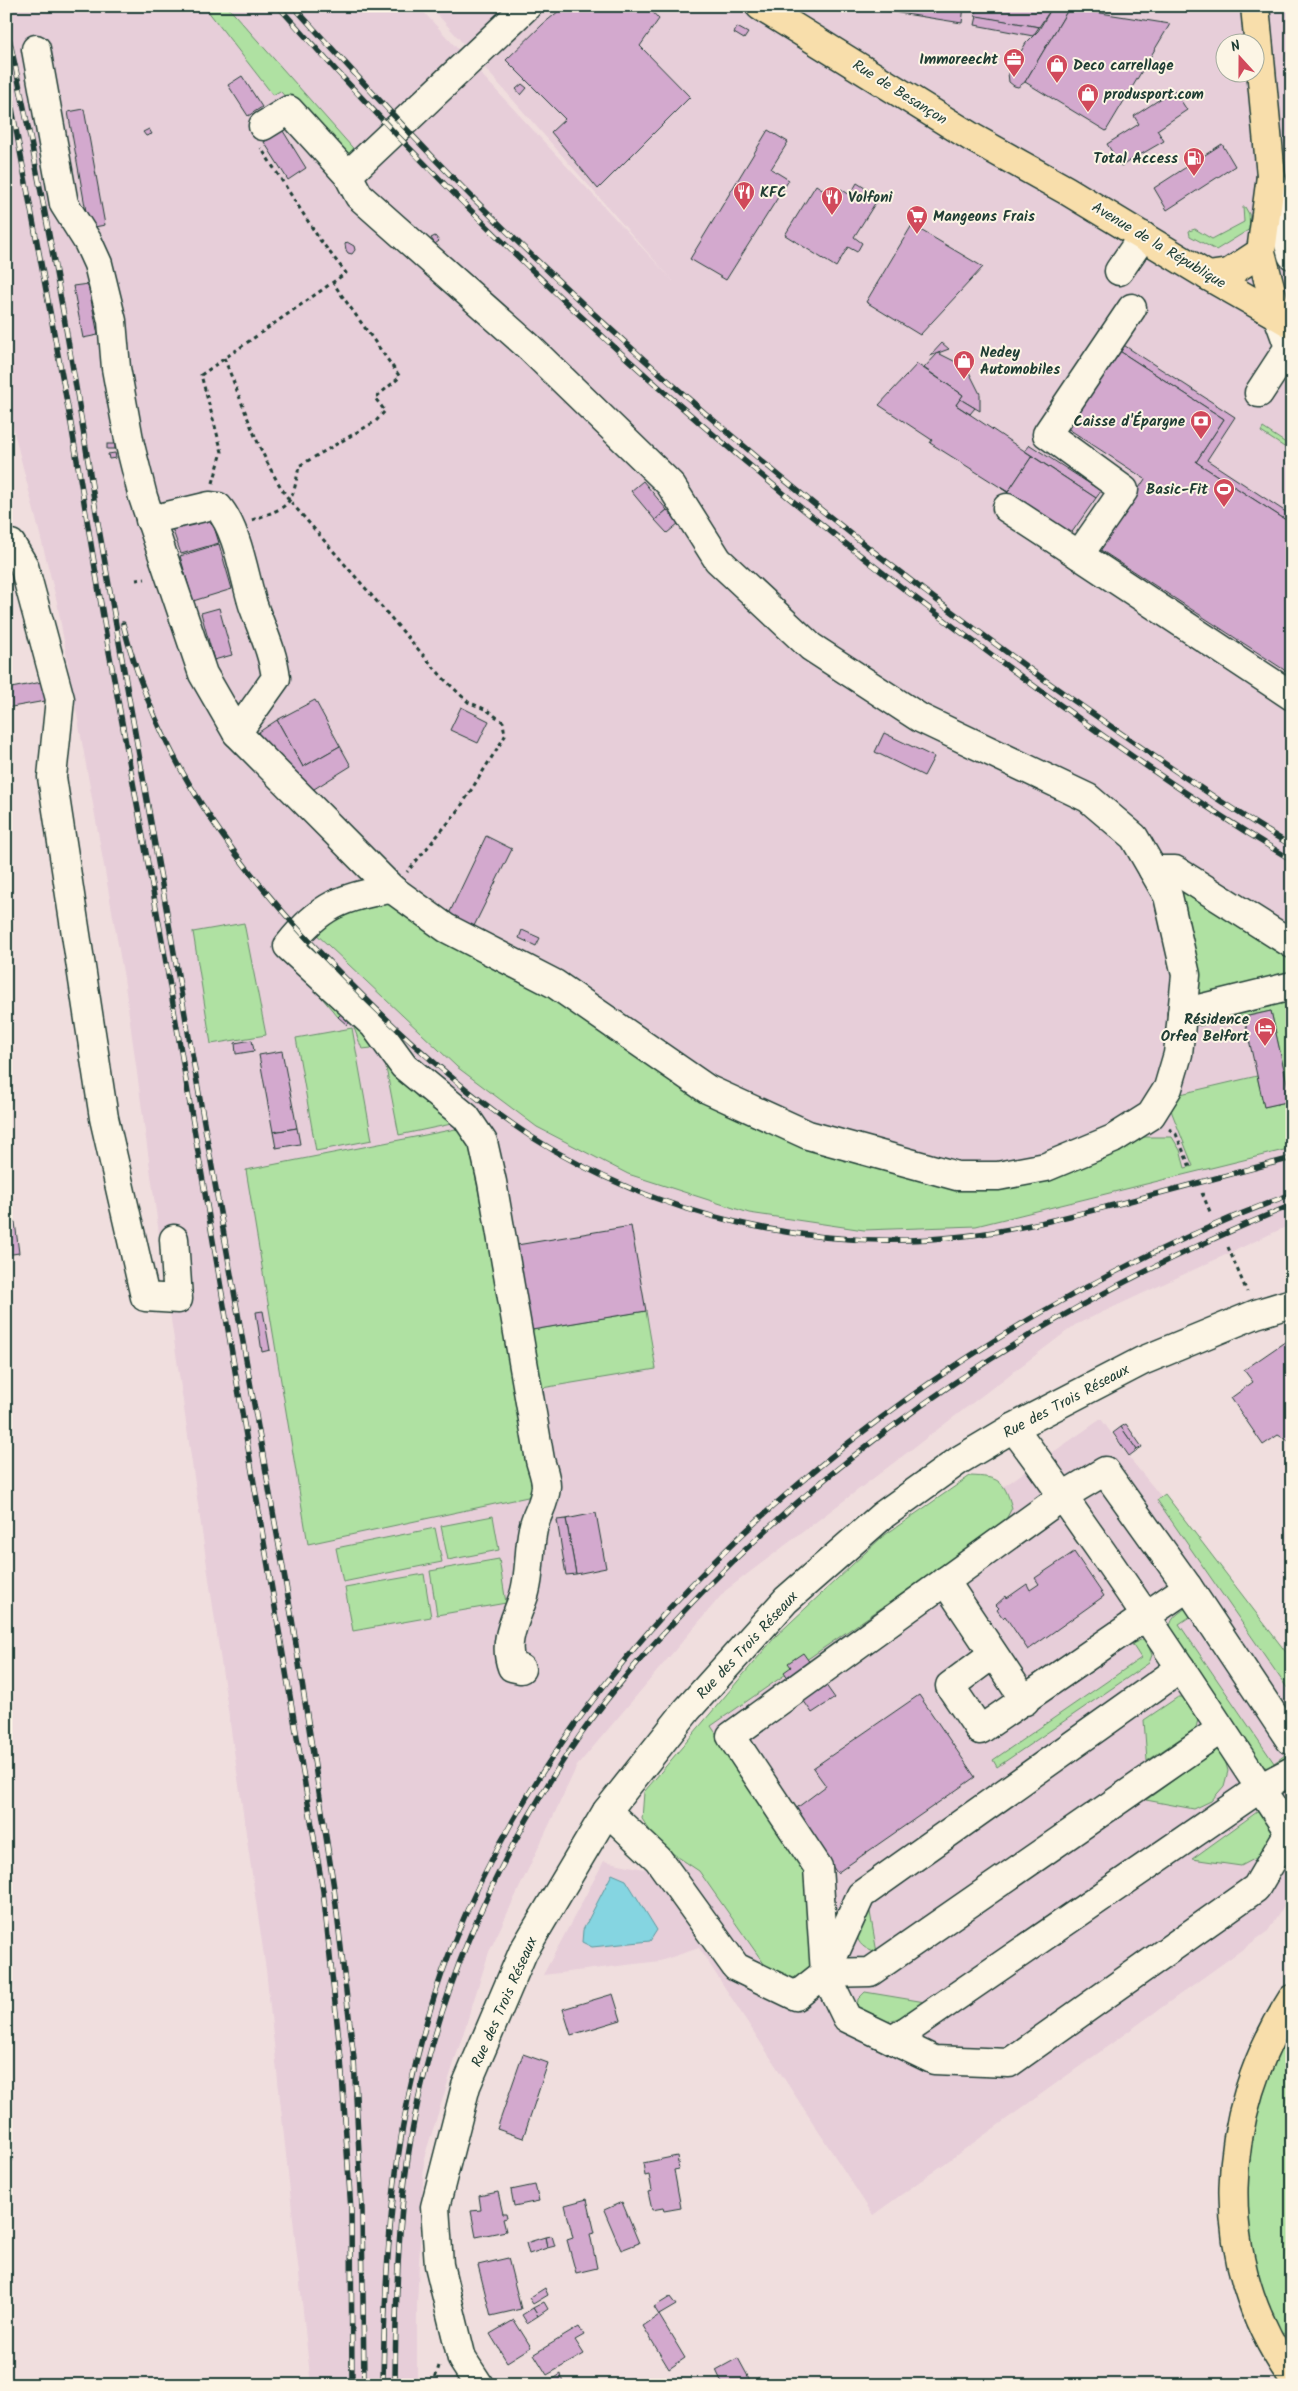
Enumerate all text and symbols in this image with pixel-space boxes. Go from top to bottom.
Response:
north arrow [1216,32,1266,82]
text: N [1228,35,1244,59]
office icon: Immoreecht [1002,47,1026,78]
place label: Immoreecht [919,48,998,72]
shop icon: Deco carrellage [1045,53,1069,84]
street label: Rue de Besançon [847,54,952,132]
place label: Deco carrellage [1073,54,1174,78]
shop icon: produsport.com [1076,82,1100,113]
place label: produsport.com [1103,83,1204,107]
fuel station icon: Total Access [1182,146,1206,177]
place label: Total Access [1093,147,1178,171]
restaurant icon: KFC [732,180,756,211]
place label: KFC [760,181,786,205]
restaurant icon: Volfoni [820,185,844,216]
place label: Volfoni [848,186,893,210]
street label: Avenue de la République [1087,196,1230,296]
supermarket icon: Mangeons Frais [905,204,929,235]
place label: Mangeons Frais [933,205,1035,229]
place label: Nedey Automobiles [980,341,1060,382]
shop icon: Nedey Automobiles [952,349,976,380]
bank icon: Caisse d'Épargne [1189,409,1213,440]
place label: Caisse d'Épargne [1073,410,1186,434]
sports icon: Basic-Fit [1212,477,1236,508]
place label: Basic-Fit [1146,478,1208,502]
place label: Résidence Orfea Belfort [1161,1008,1250,1049]
hotel icon: Résidence Orfea Belfort [1253,1016,1277,1047]
street label: Rue des Trois Réseaux [999,1358,1135,1445]
street label: Rue des Trois Réseaux [691,1586,805,1705]
street label: Rue des Trois Réseaux [465,1933,545,2071]

